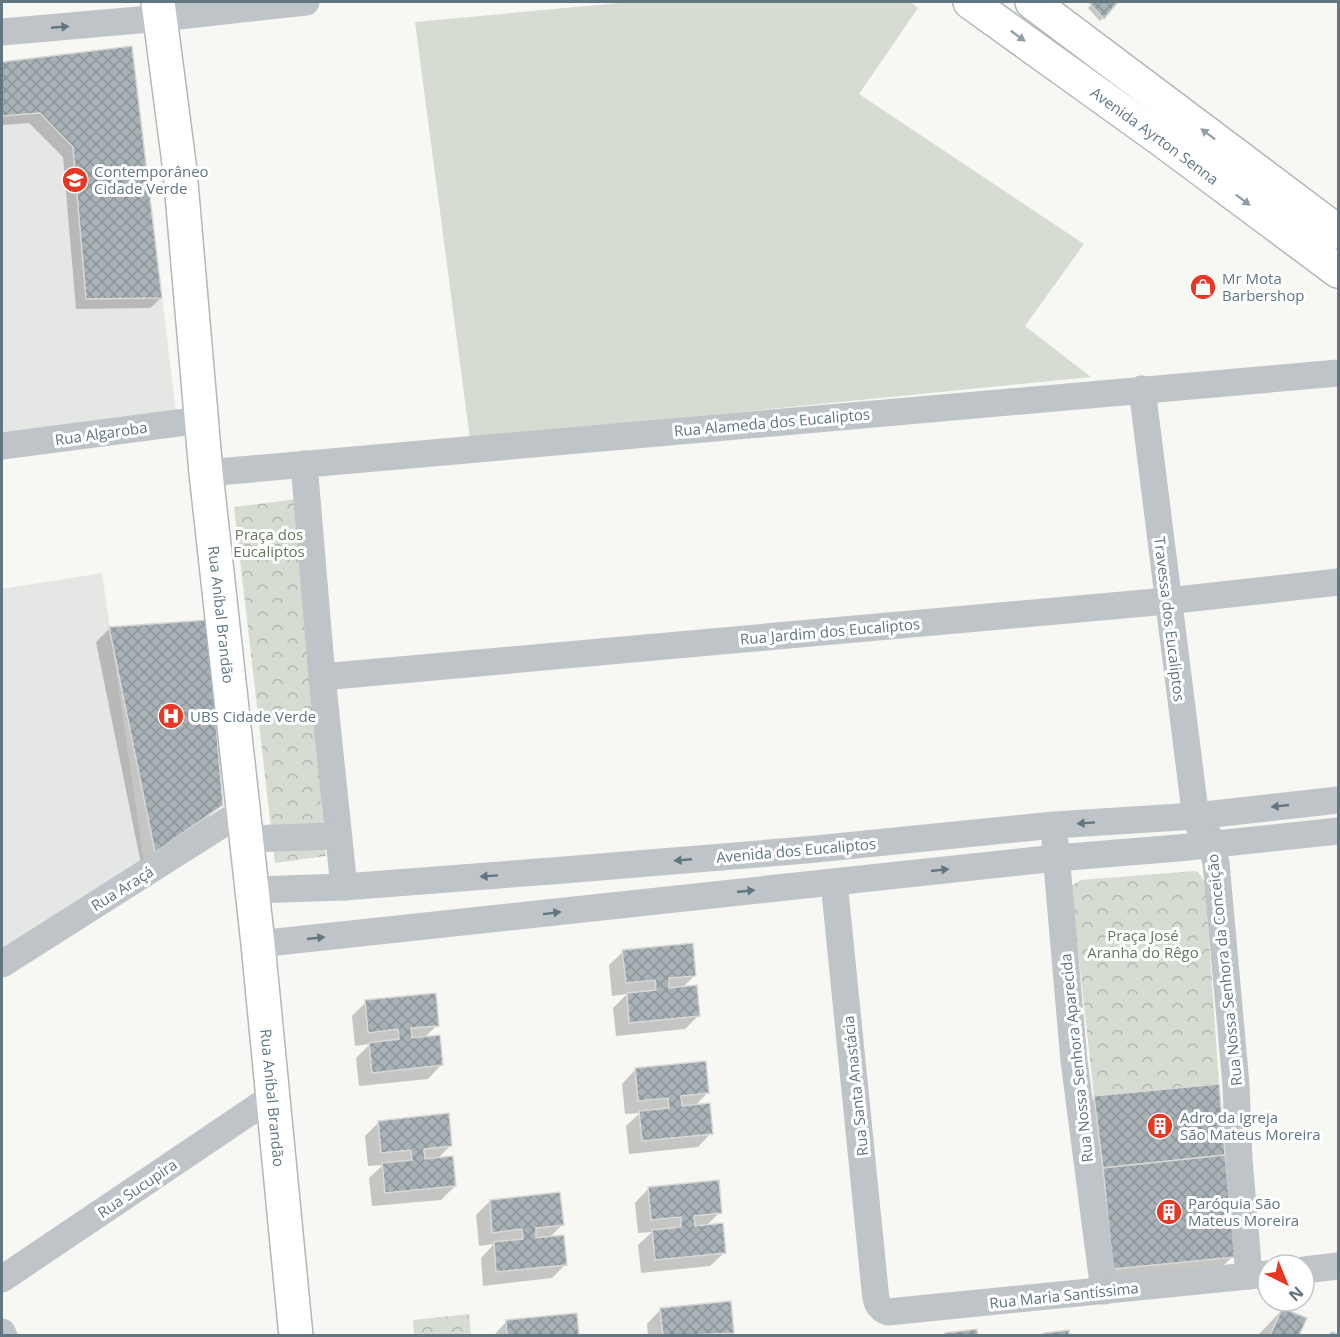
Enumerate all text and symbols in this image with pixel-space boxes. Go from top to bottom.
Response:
one-way arrow [50,22,69,32]
one-way arrow [1009,30,1025,42]
street label: Avenida Ayrton Senna [1087,82,1223,189]
one-way arrow [1200,128,1215,140]
place label: Contemporâneo Cidade Verde [94,161,209,198]
school or university icon: Contemporâneo Cidade Verde [60,165,90,195]
one-way arrow [1235,194,1251,206]
place label: Mr Mota Barbershop [1222,268,1304,305]
shop icon: Mr Mota Barbershop [1188,272,1218,302]
street label: Rua Alameda dos Eucaliptos [673,403,871,441]
street label: Rua Algaroba [54,417,148,449]
park label: Praça dos Eucaliptos [233,524,305,561]
street label: Travessa dos Eucaliptos [1150,536,1190,702]
street label: Rua Aníbal Brandão [204,545,239,684]
street label: Rua Jardim dos Eucaliptos [739,613,921,649]
hospital icon: UBS Cidade Verde [156,701,186,731]
place label: UBS Cidade Verde [190,706,316,726]
one-way arrow [1271,801,1290,811]
one-way arrow [1077,819,1096,828]
street label: Avenida dos Eucaliptos [715,833,877,867]
street label: Rua Nossa Senhora da Conceição [1202,853,1246,1087]
one-way arrow [673,856,692,865]
street label: Rua Araçá [87,861,157,915]
one-way arrow [930,866,949,875]
one-way arrow [479,871,498,881]
one-way arrow [736,886,755,896]
one-way arrow [543,908,562,917]
park label: Praça José Aranha do Rêgo [1087,925,1199,962]
one-way arrow [307,933,326,943]
street label: Rua Nossa Senhora Aparecida [1055,953,1097,1163]
street label: Rua Santa Anastácia [838,1015,872,1157]
street label: Rua Aníbal Brandão [256,1028,290,1168]
place label: Adro da Igreja São Mateus Moreira [1180,1107,1321,1144]
building icon: Adro da Igreja São Mateus Moreira [1145,1111,1175,1141]
street label: Rua Sucupira [93,1154,181,1222]
place label: Paróquia São Mateus Moreira [1188,1193,1299,1230]
building icon: Paróquia São Mateus Moreira [1154,1197,1184,1227]
north arrow [1256,1253,1316,1313]
street label: Rua Maria Santíssima [988,1277,1140,1313]
text: N [1284,1281,1308,1306]

